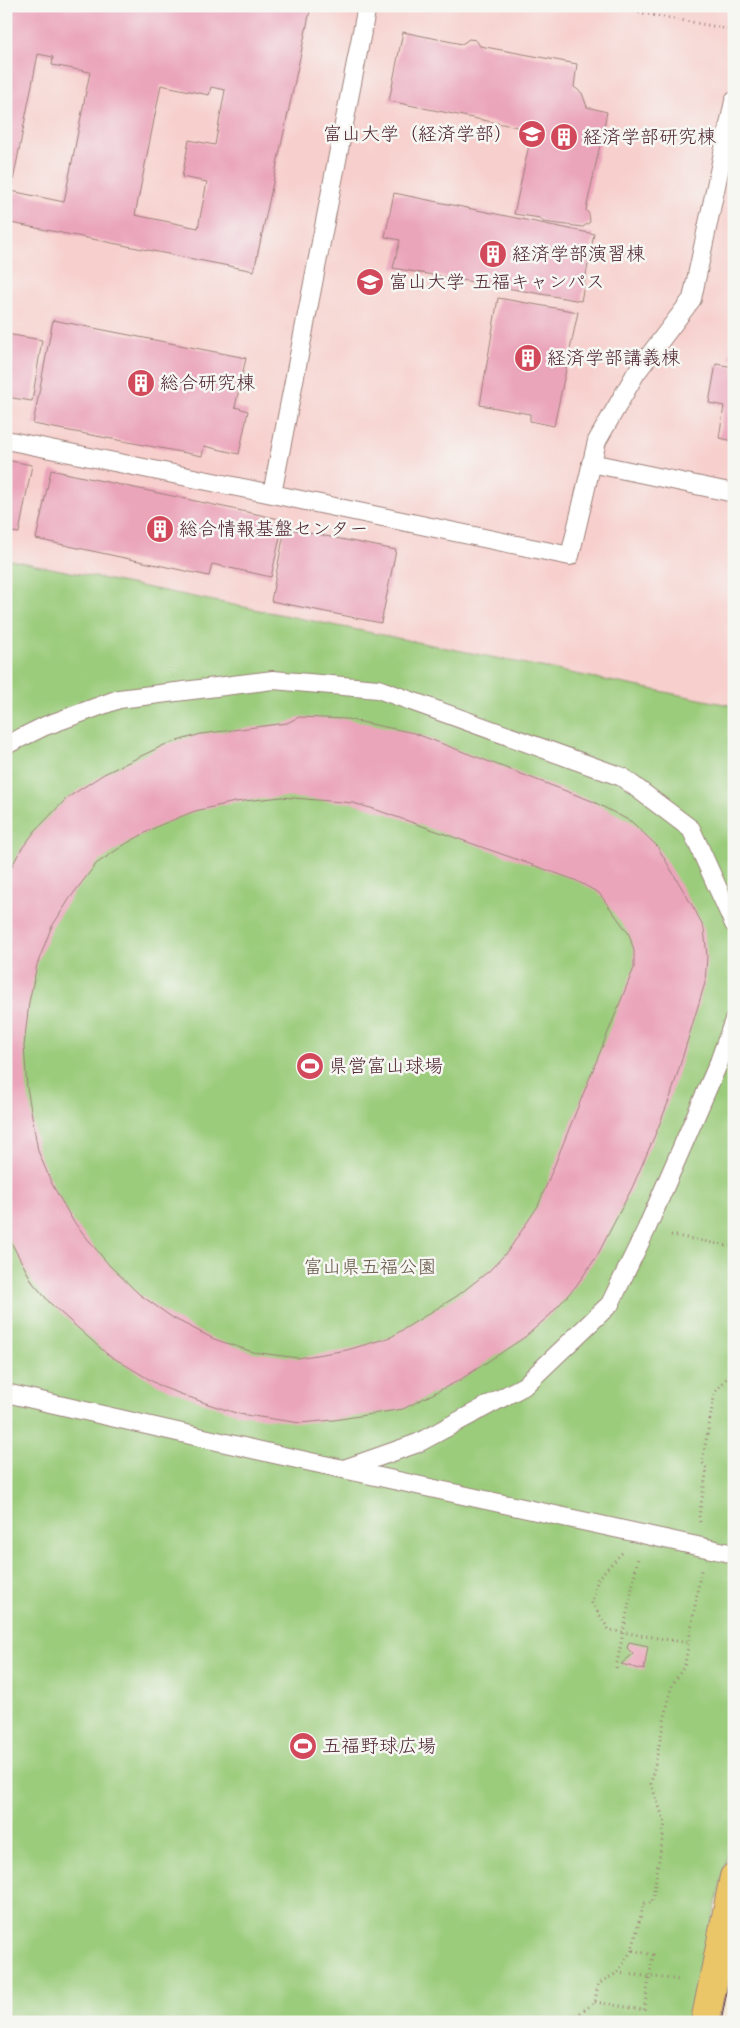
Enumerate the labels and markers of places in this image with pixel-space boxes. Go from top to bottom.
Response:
school or university icon: 富山大学（経済学部） [517,119,547,149]
place label: 富山大学（経済学部） [323,121,513,148]
building icon: 経済学部研究棟 [549,122,579,152]
place label: 経済学部研究棟 [583,124,716,151]
building icon: 経済学部演習棟 [478,239,508,269]
place label: 経済学部演習棟 [512,241,645,268]
school or university icon: 富山大学 五福キャンパス [355,267,385,297]
place label: 富山大学 五福キャンパス [389,269,605,296]
building icon: 経済学部講義棟 [513,343,543,373]
place label: 経済学部講義棟 [547,345,680,372]
building icon: 総合研究棟 [126,368,156,398]
place label: 総合研究棟 [160,370,255,397]
building icon: 総合情報基盤センター [145,514,175,544]
place label: 総合情報基盤センター [179,516,368,543]
sports icon: 県営富山球場 [295,1051,325,1081]
place label: 県営富山球場 [329,1053,443,1080]
sports icon: 五福野球広場 [288,1731,318,1761]
place label: 五福野球広場 [322,1733,436,1760]

